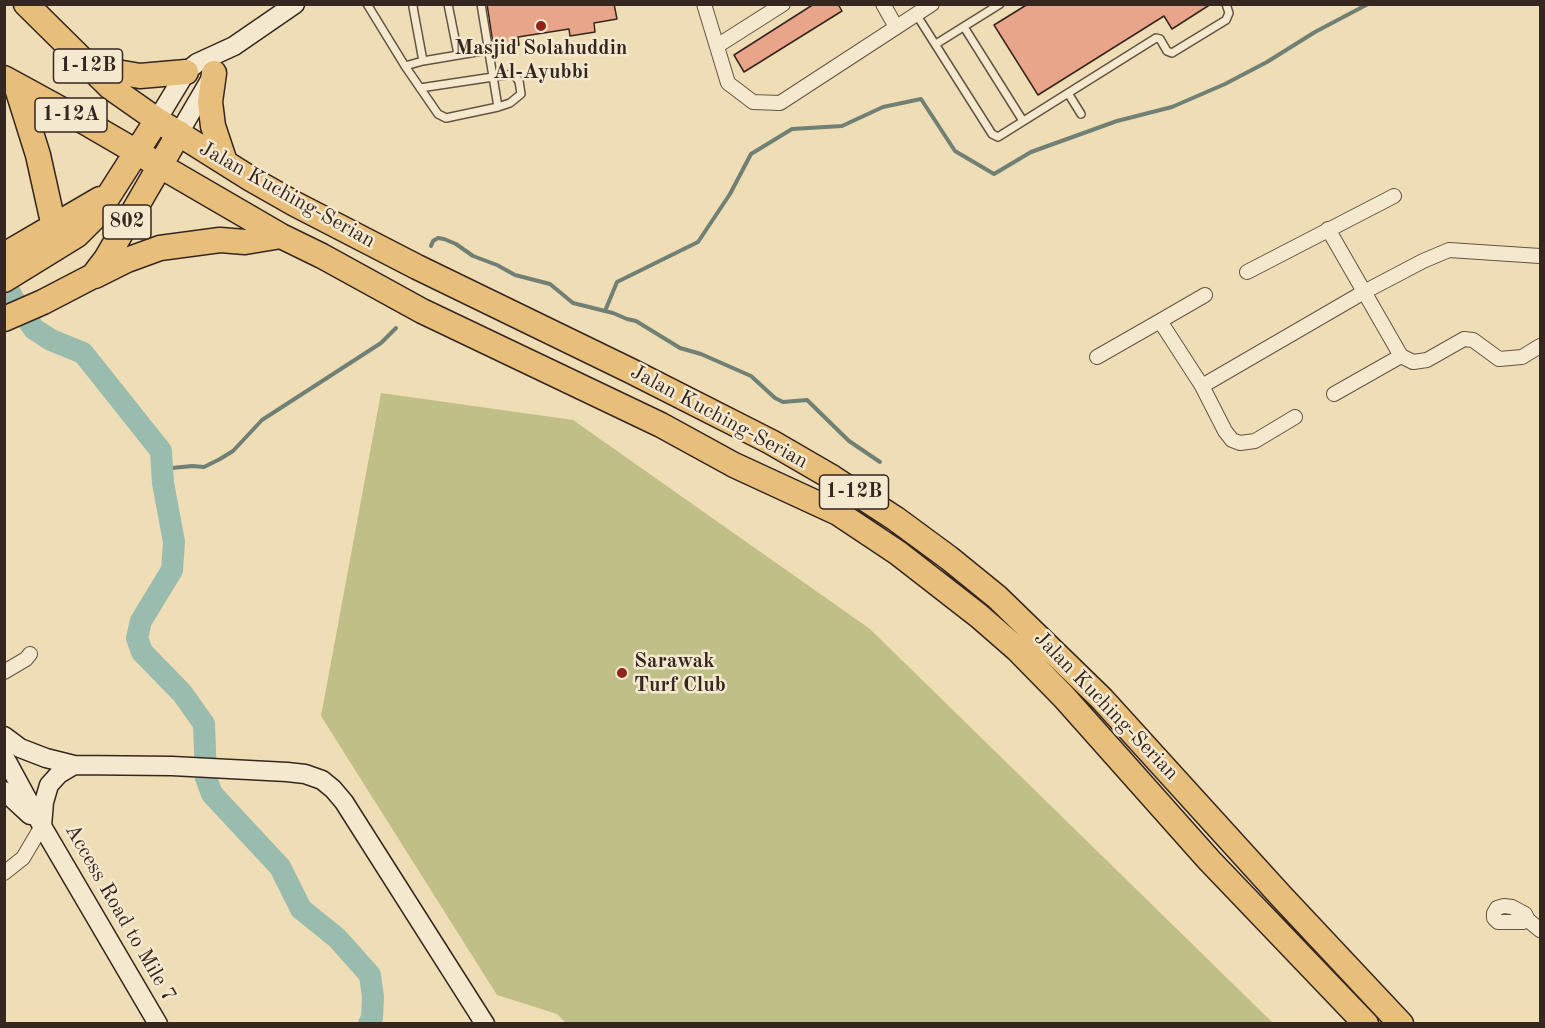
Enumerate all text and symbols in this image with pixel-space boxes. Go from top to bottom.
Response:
marker: Masjid Solahuddin Al-Ayubbi [534,19,548,33]
place label: Masjid Solahuddin Al-Ayubbi [454,35,628,85]
road number: 1-12B [54,49,122,83]
road number: 1-12A [35,98,107,132]
street label: Jalan Kuching-Serian [195,136,379,254]
road number: 802 [103,205,151,239]
street label: Jalan Kuching-Serian [626,360,812,474]
road number: 1-12B [820,475,888,509]
street label: Jalan Kuching-Serian [1028,626,1184,786]
place label: Sarawak Turf Club [634,648,726,698]
marker: Sarawak Turf Club [615,666,629,680]
street label: Access Road to Mile 7 [59,820,181,1006]

